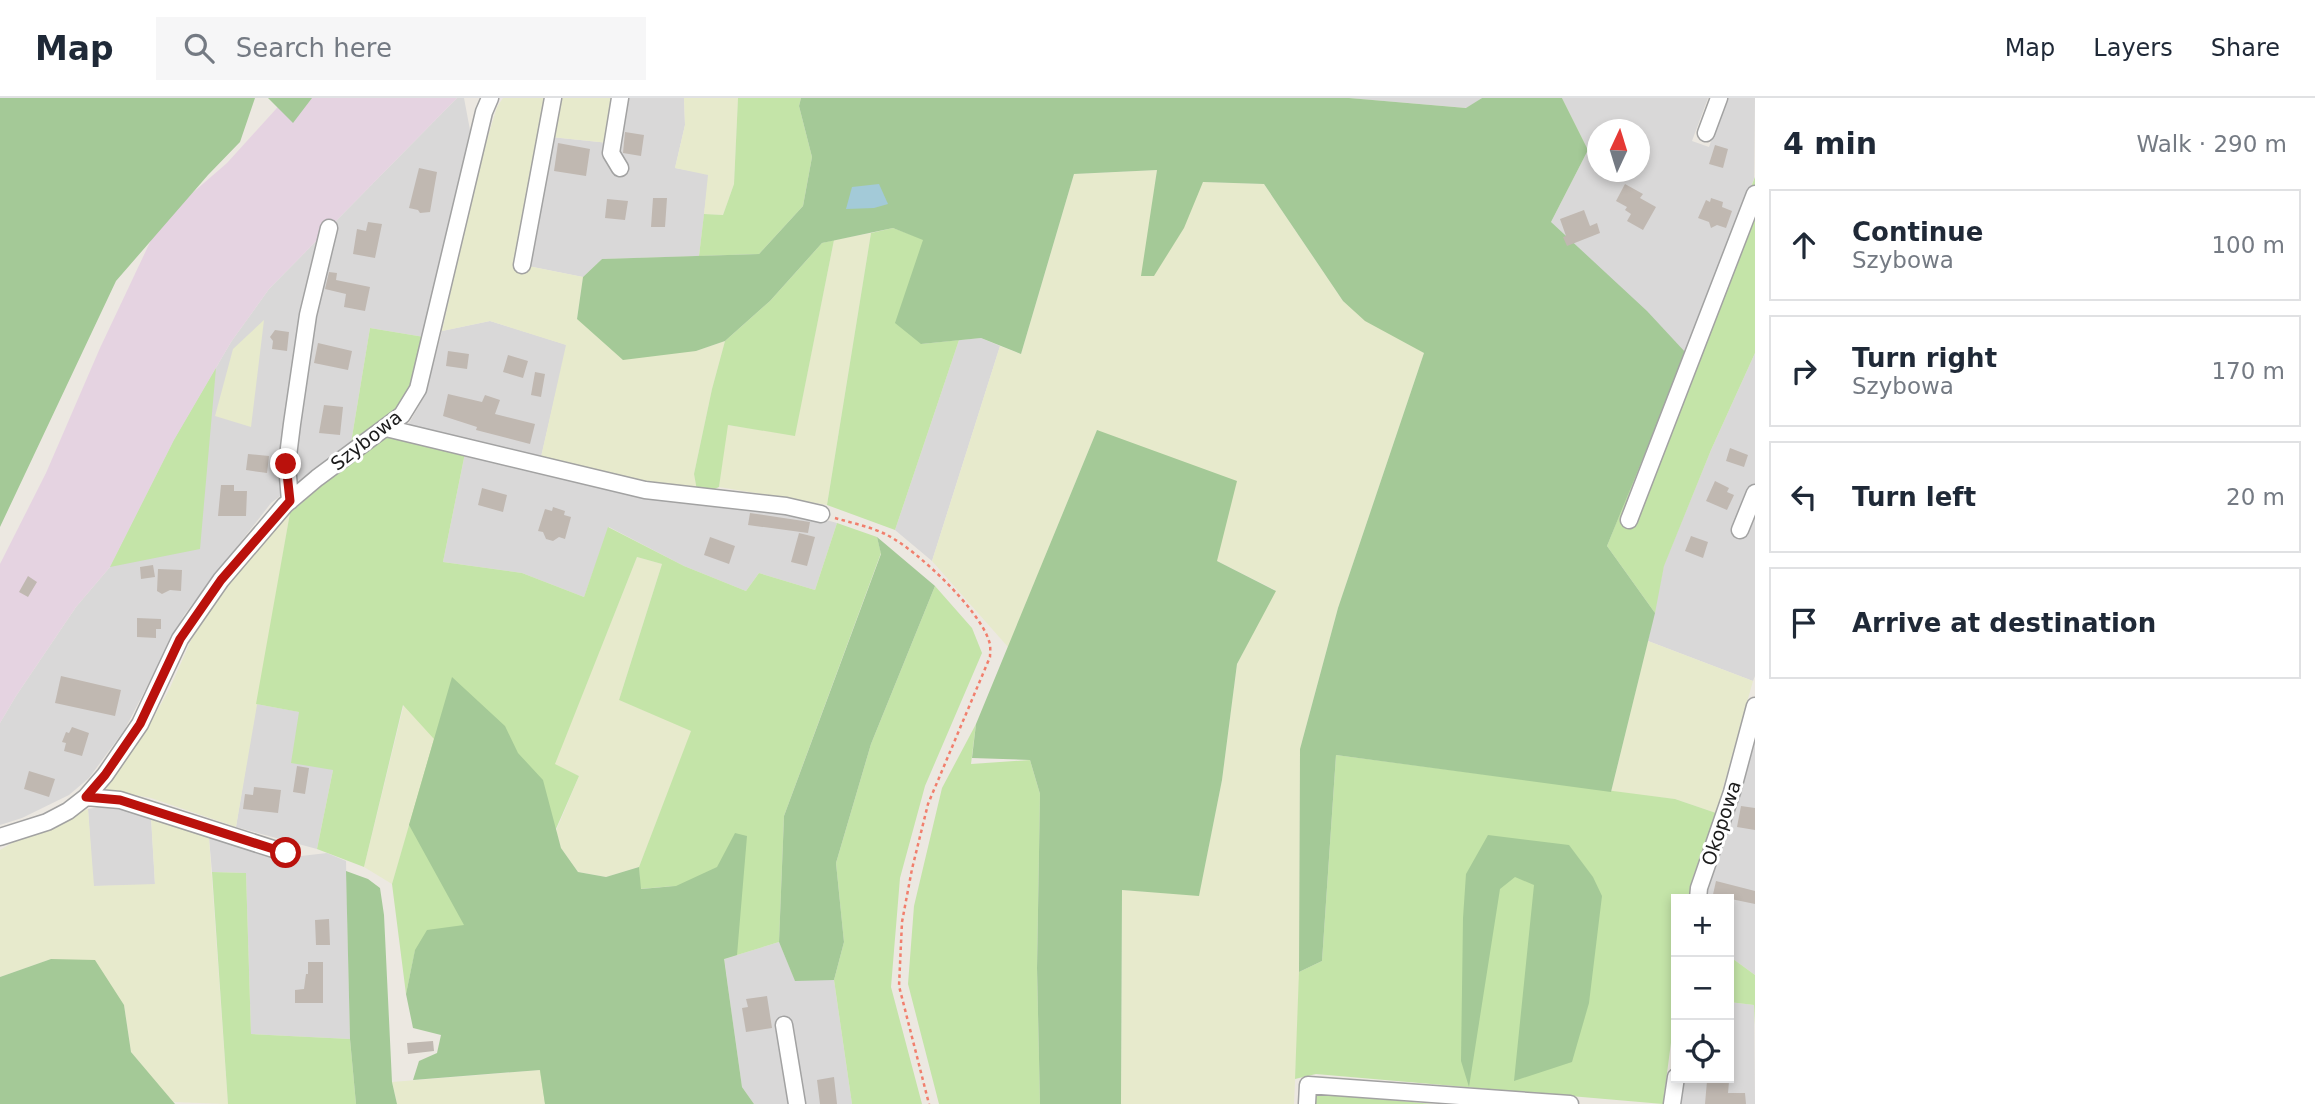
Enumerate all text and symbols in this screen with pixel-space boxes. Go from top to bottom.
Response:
search box [156,17,646,80]
text: Map [35,29,114,68]
icon: search [180,29,218,67]
text: Search here [236,33,392,63]
text: Map [2005,34,2055,62]
text: Layers [2093,34,2173,62]
text: Share [2211,34,2280,62]
north arrow [1587,119,1650,182]
text: 4 min [1783,126,1877,161]
text: Walk · 290 m [2136,131,2287,157]
text: Continue [1852,217,1983,247]
icon: ahead [1785,226,1823,264]
text: 100 m [2211,232,2285,258]
text: Szybowa [1852,247,1954,273]
text: Turn right [1852,343,1997,373]
icon: right [1785,352,1823,390]
text: 170 m [2211,358,2285,384]
text: Szybowa [1852,373,1954,399]
street label: Szybowa [326,405,406,475]
route end [270,448,301,479]
icon: left [1785,478,1823,516]
text: Turn left [1852,482,1976,512]
text: 20 m [2226,484,2285,510]
icon: arrive [1785,604,1823,642]
text: Arrive at destination [1852,608,2156,638]
street label: Okopowa [1697,778,1745,868]
route start [270,837,301,868]
map controls [1671,894,1734,1083]
button: + [1671,894,1734,957]
button: − [1671,957,1734,1020]
button: locate [1671,1020,1734,1083]

